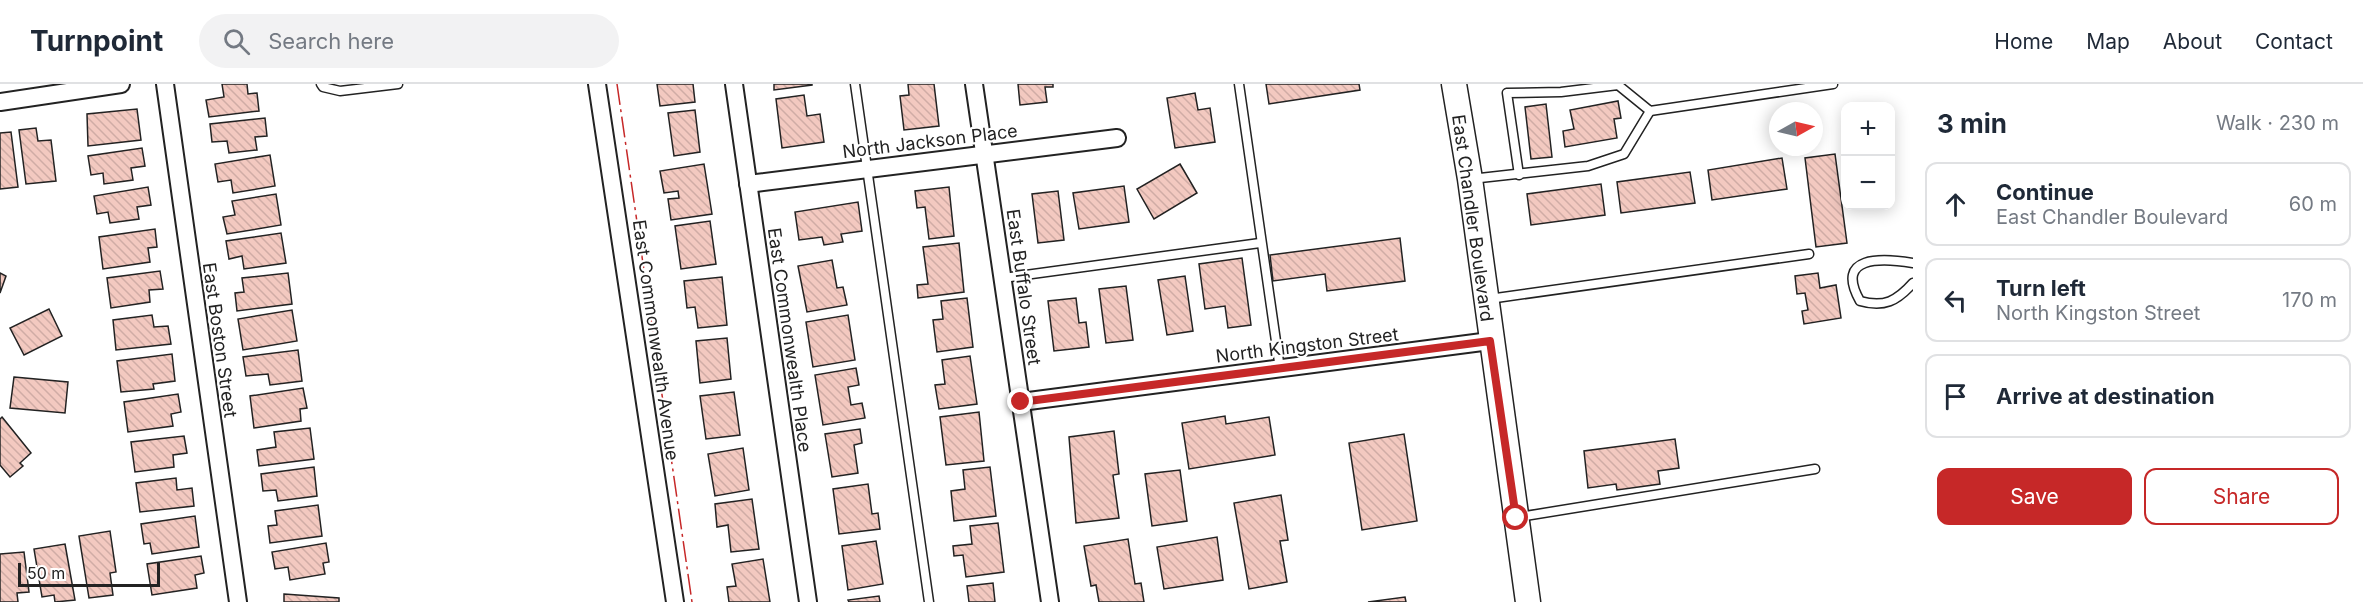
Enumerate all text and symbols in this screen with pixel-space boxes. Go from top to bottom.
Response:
search box [199,14,619,68]
text: Turnpoint [30,24,163,58]
icon: search [220,25,253,58]
text: Search here [268,28,394,54]
text: Home [1994,29,2053,54]
text: Map [2086,29,2130,54]
text: About [2163,29,2222,54]
text: Contact [2255,29,2333,54]
north arrow [1769,102,1823,156]
map controls [1841,102,1895,210]
button: + [1841,102,1895,156]
text: 3 min [1937,108,2007,139]
text: Walk · 230 m [2216,111,2339,135]
street label: East Chandler Boulevard [1448,113,1498,323]
street label: North Jackson Place [841,120,1019,162]
button: − [1841,156,1895,210]
text: Continue [1996,179,2094,205]
icon: ahead [1939,188,1972,221]
text: 60 m [2289,192,2337,216]
text: East Chandler Boulevard [1996,205,2228,229]
street label: East Buffalo Street [1003,208,1045,366]
street label: East Commonwealth Avenue [629,218,683,462]
street label: East Commonwealth Place [764,226,816,454]
street label: East Boston Street [199,261,241,419]
text: Turn left [1996,275,2086,301]
icon: left [1939,284,1972,317]
text: 170 m [2282,288,2337,312]
text: North Kingston Street [1996,301,2200,325]
street label: North Kingston Street [1214,323,1400,367]
icon: arrive [1939,380,1972,413]
text: Arrive at destination [1996,383,2215,409]
route end [1007,388,1033,414]
button: Save [1937,468,2132,525]
button: Share [2144,468,2339,525]
route start [1502,504,1528,530]
scale bar [18,560,160,588]
text: 50 m [27,563,65,583]

